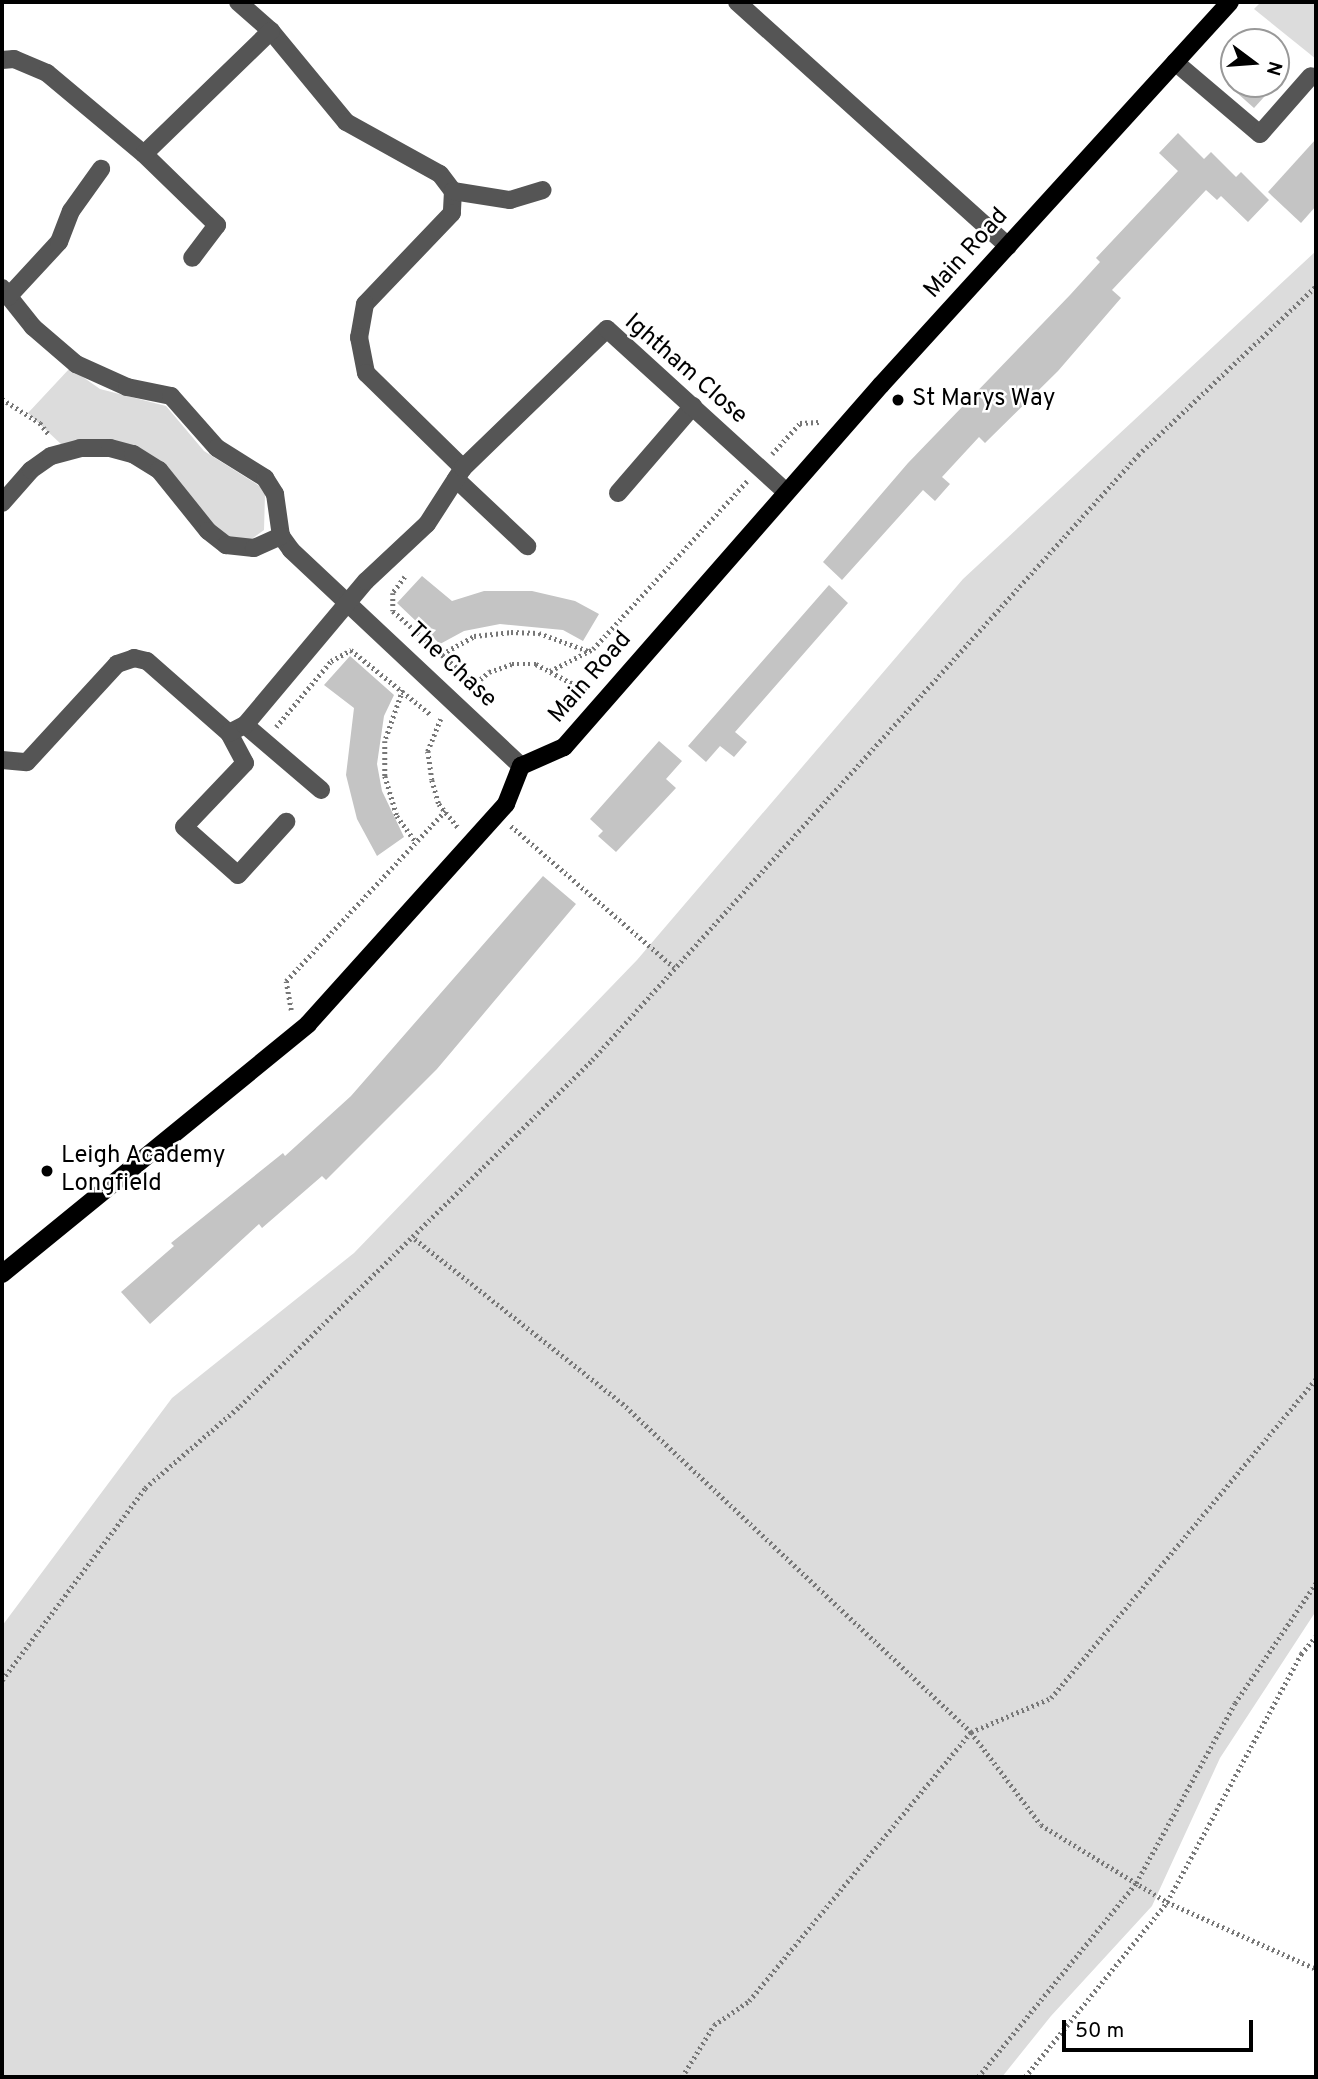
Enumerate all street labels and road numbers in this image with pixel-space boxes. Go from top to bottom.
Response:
street label: Main Road [919,203,1015,305]
street label: Ightham Close [618,309,752,431]
street label: The Chase [400,617,502,715]
street label: Main Road [543,626,639,730]

